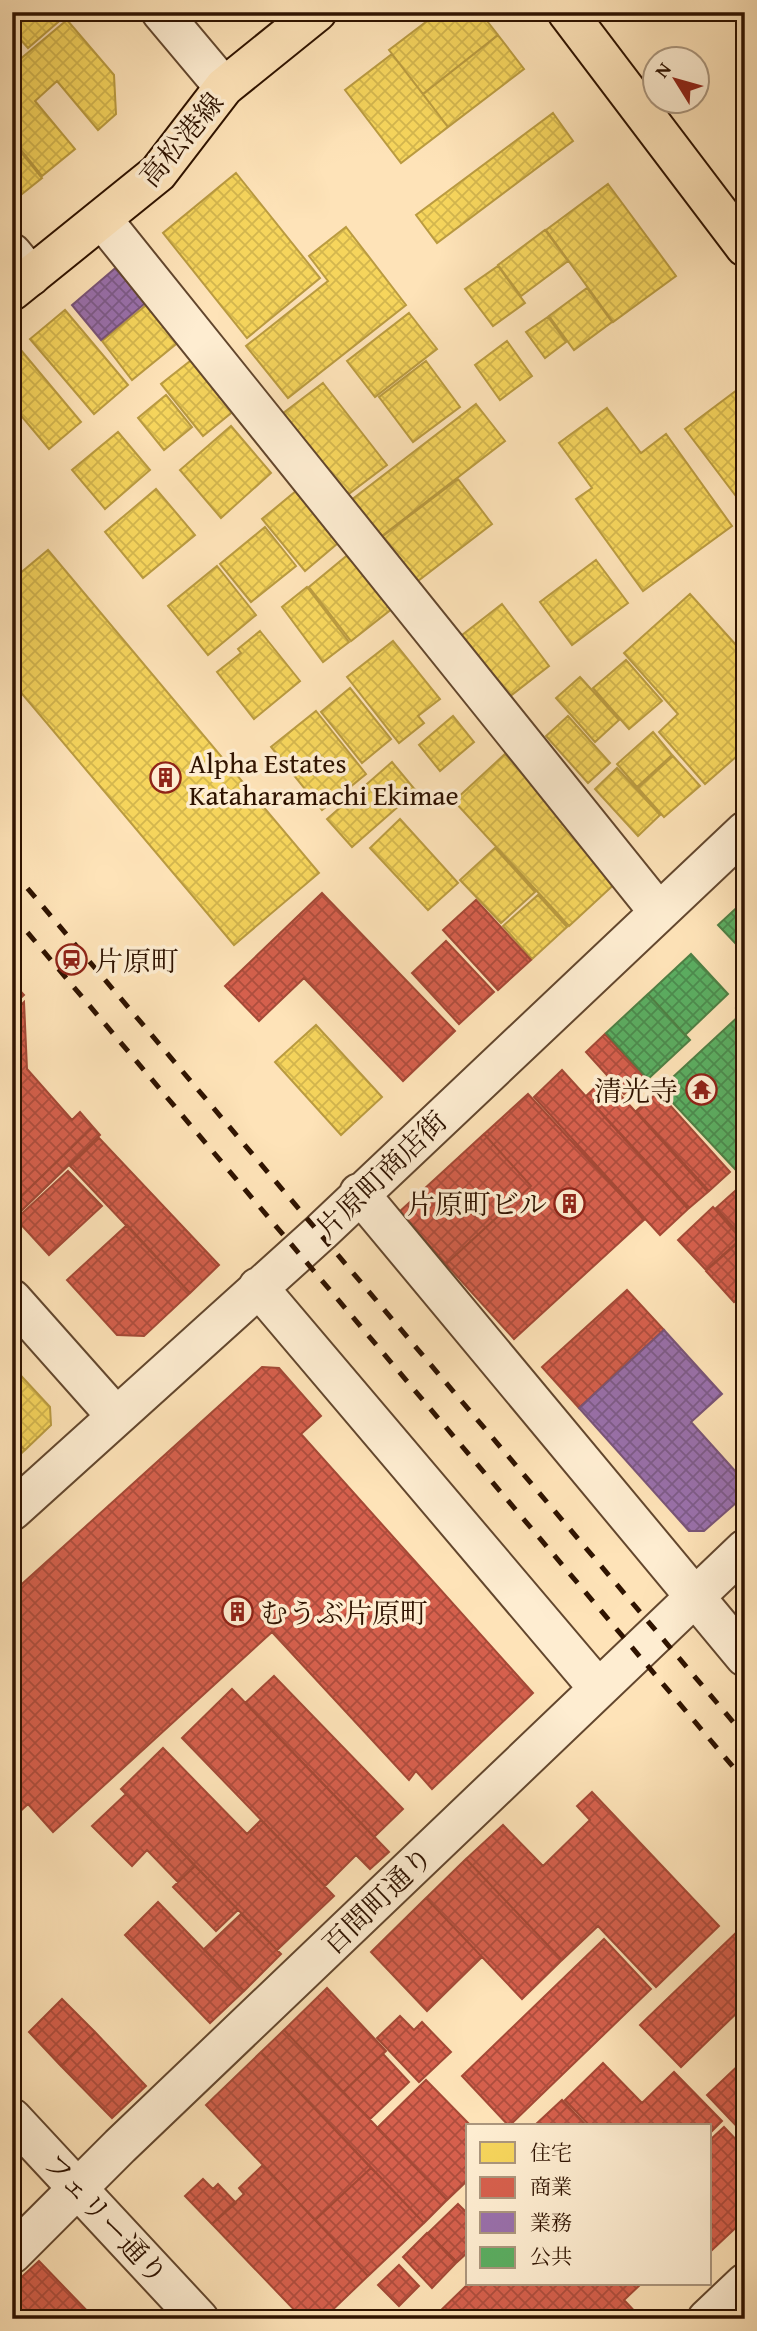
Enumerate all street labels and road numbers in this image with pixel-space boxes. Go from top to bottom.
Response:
street label: 高松港線 [129,83,233,195]
street label: 片原町商店街 [306,1101,456,1247]
street label: 百間町通り [312,1837,442,1963]
street label: フェリー通り [34,2143,178,2293]

